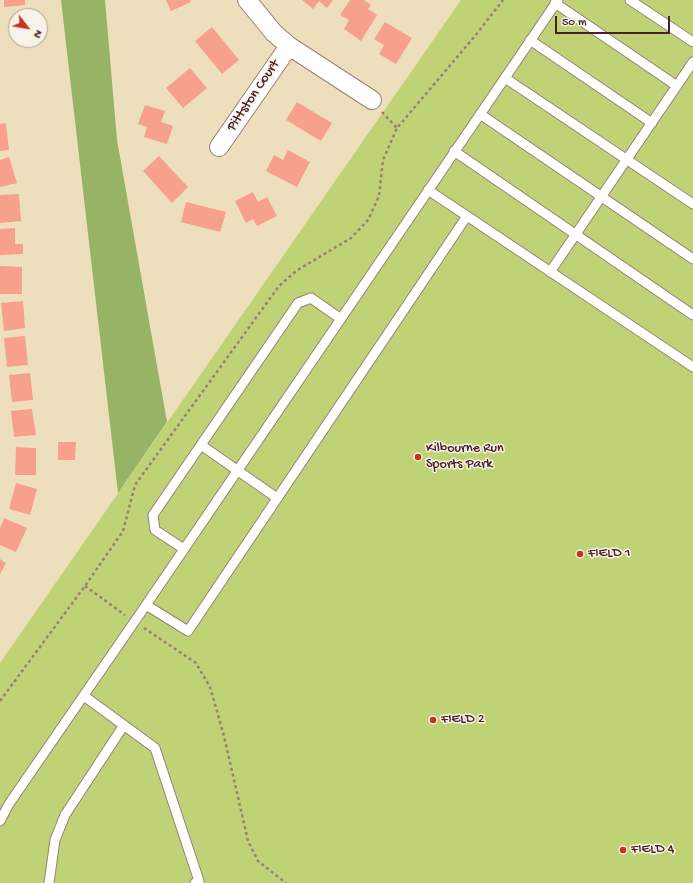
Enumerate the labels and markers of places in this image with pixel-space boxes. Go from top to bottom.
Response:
place label: Kilbourne Run Sports Park [426,441,504,474]
marker: Kilbourne Run Sports Park [413,452,423,462]
place label: FIELD 1 [588,546,630,562]
marker: FIELD 1 [575,549,585,559]
place label: FIELD 2 [441,712,485,728]
marker: FIELD 2 [428,715,438,725]
place label: FIELD 4 [631,842,674,858]
marker: FIELD 4 [618,845,628,855]

